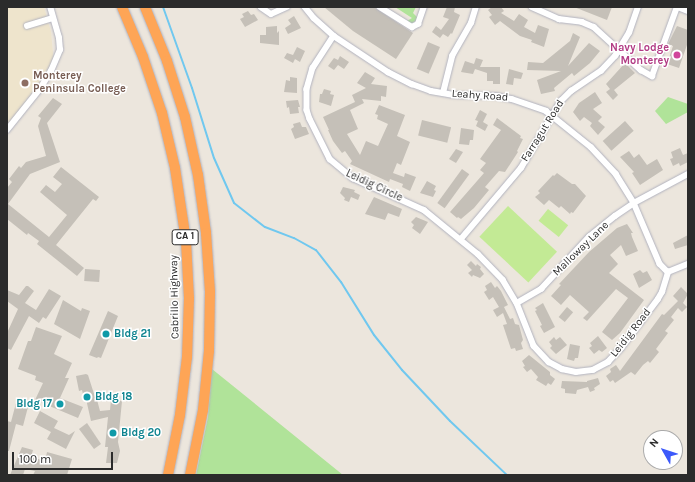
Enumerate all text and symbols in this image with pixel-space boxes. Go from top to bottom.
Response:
place label: Navy Lodge Monterey [610,42,669,68]
marker: Navy Lodge Monterey [672,50,682,60]
place label: Monterey Peninsula College [33,70,126,96]
marker: Monterey Peninsula College [20,78,30,88]
street label: Leahy Road [451,87,509,105]
street label: Farragut Road [519,98,567,164]
street label: Leidig Circle [344,167,404,205]
street label: Malloway Lane [550,219,612,279]
road number: CA 1 [171,229,199,245]
street label: Cabrillo Highway [168,255,182,339]
street label: Leidig Road [608,306,654,360]
place label: Bldg 21 [114,327,151,341]
marker: Bldg 21 [101,329,111,339]
place label: Bldg 18 [95,390,132,404]
marker: Bldg 18 [82,392,92,402]
place label: Bldg 17 [16,397,52,411]
marker: Bldg 17 [55,399,65,409]
place label: Bldg 20 [121,426,161,440]
marker: Bldg 20 [108,428,118,438]
north arrow [643,430,683,470]
text: N [647,436,662,450]
scale bar [14,444,115,470]
text: 100 m [19,452,51,466]

